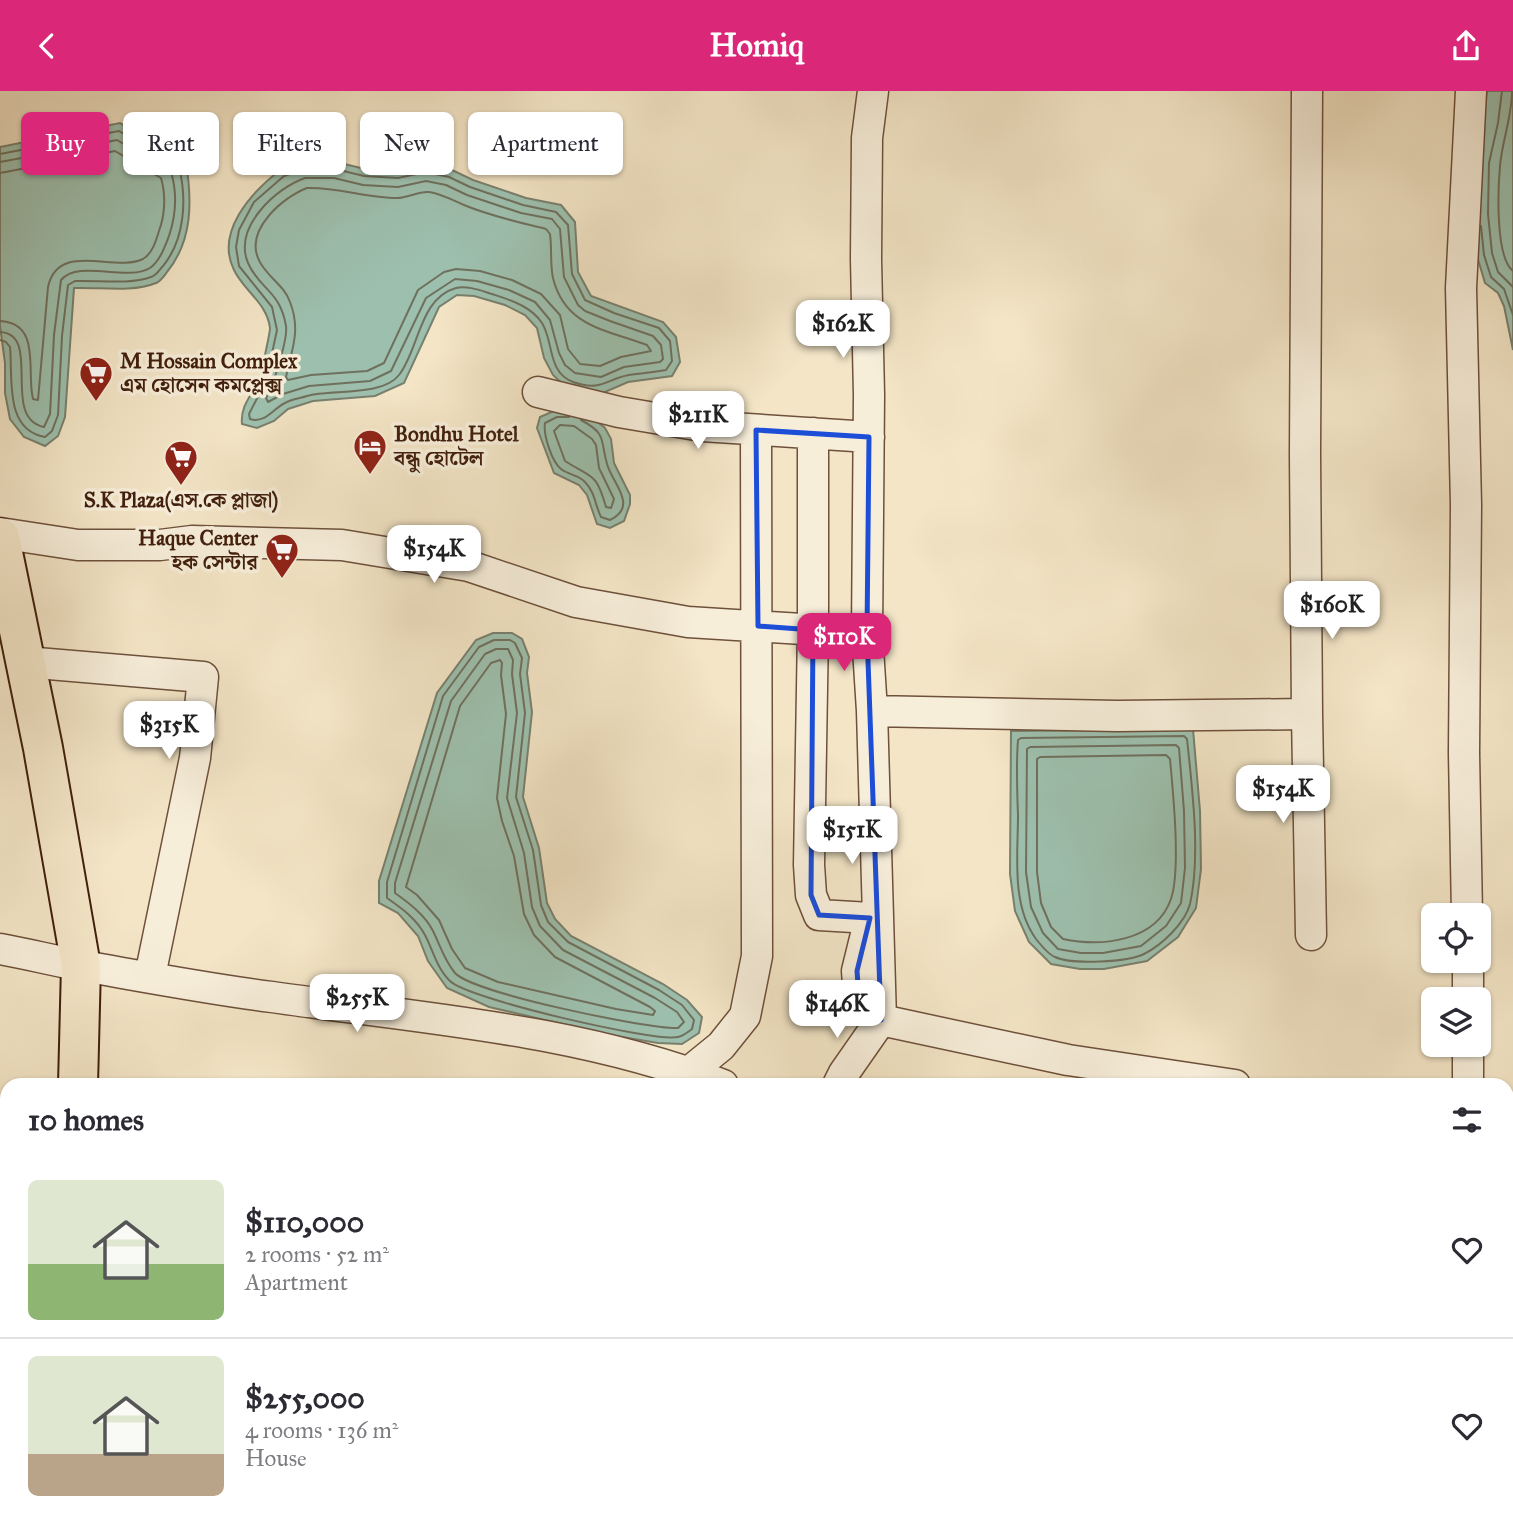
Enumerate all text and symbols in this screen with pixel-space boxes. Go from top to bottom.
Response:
text: Homiq [709,26,804,65]
icon: back [28,27,66,65]
icon: share [1447,27,1485,65]
chip: Buy [21,112,109,175]
chip: Rent [123,112,219,175]
chip: Filters [233,112,346,175]
chip: New [360,112,454,175]
chip: Apartment [468,112,623,175]
pin: $162K [794,301,892,360]
text: $162K [812,309,874,337]
place label: M Hossain Complex এম হোসেন কমপ্লেক্স [120,348,298,398]
supermarket icon: M Hossain Complex এম হোসেন কমপ্লেক্স [77,354,115,403]
pin: $211K [649,391,747,451]
text: $211K [668,400,728,428]
place label: Bondhu Hotel বন্ধু হোটেল [393,421,520,474]
hotel icon: Bondhu Hotel বন্ধু হোটেল [351,427,389,476]
supermarket icon: S.K Plaza(এস.কে প্লাজা) [162,438,200,487]
place label: S.K Plaza(এস.কে প্লাজা) [84,487,278,513]
place label: Haque Center হক সেন্টার [138,525,260,575]
pin: $154K [385,525,483,585]
supermarket icon: Haque Center হক সেন্টার [263,531,301,580]
text: $154K [403,534,465,562]
pin: $160K [1283,581,1381,641]
text: $160K [1300,590,1364,618]
pin: $110K [795,613,893,673]
text: $110K [813,622,875,650]
pin: $315K [120,701,218,761]
text: $315K [140,710,198,738]
pin: $154K [1234,765,1332,825]
text: $154K [1252,774,1314,802]
pin: $151K [803,807,901,866]
text: $151K [823,815,881,843]
map controls [1421,903,1491,1057]
button: locate [1421,903,1491,973]
pin: $255K [308,975,406,1034]
pin: $146K [788,981,886,1040]
text: $255K [326,983,388,1011]
button: layers [1421,987,1491,1057]
text: $146K [805,989,869,1017]
icon: filters [1448,1101,1486,1139]
text: 10 homes [28,1102,144,1138]
text: $110,000 [245,1204,364,1240]
icon: home [84,1208,168,1292]
icon: heart [1448,1231,1486,1269]
text: 2 rooms · 52 m² [245,1240,389,1268]
text: Apartment [245,1268,348,1296]
text: $255,000 [245,1380,365,1416]
icon: home [84,1384,168,1468]
icon: heart [1448,1407,1486,1445]
text: 4 rooms · 136 m² [245,1416,398,1444]
text: House [245,1444,307,1472]

